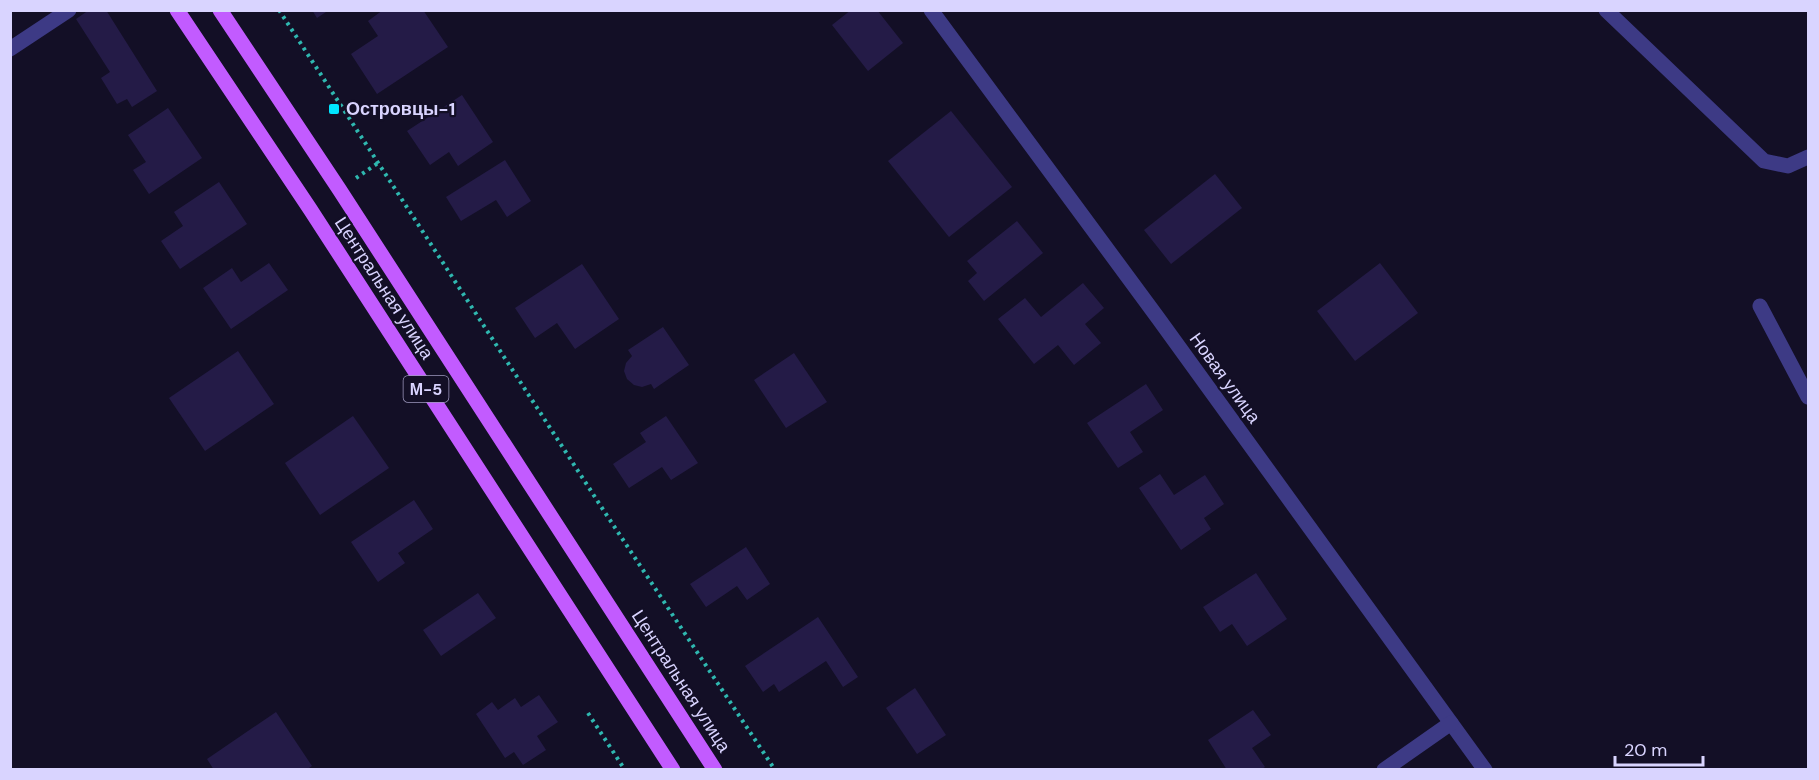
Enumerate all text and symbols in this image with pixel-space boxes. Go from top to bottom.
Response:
place label: Островцы-1 [346,97,455,121]
marker: Островцы-1 [327,102,341,116]
street label: Центральная улица [329,212,440,365]
street label: Новая улица [1184,328,1267,429]
road number: М-5 [404,376,448,402]
street label: Центральная улица [626,605,737,758]
scale bar [1615,729,1704,767]
text: 20 m [1624,738,1667,762]

